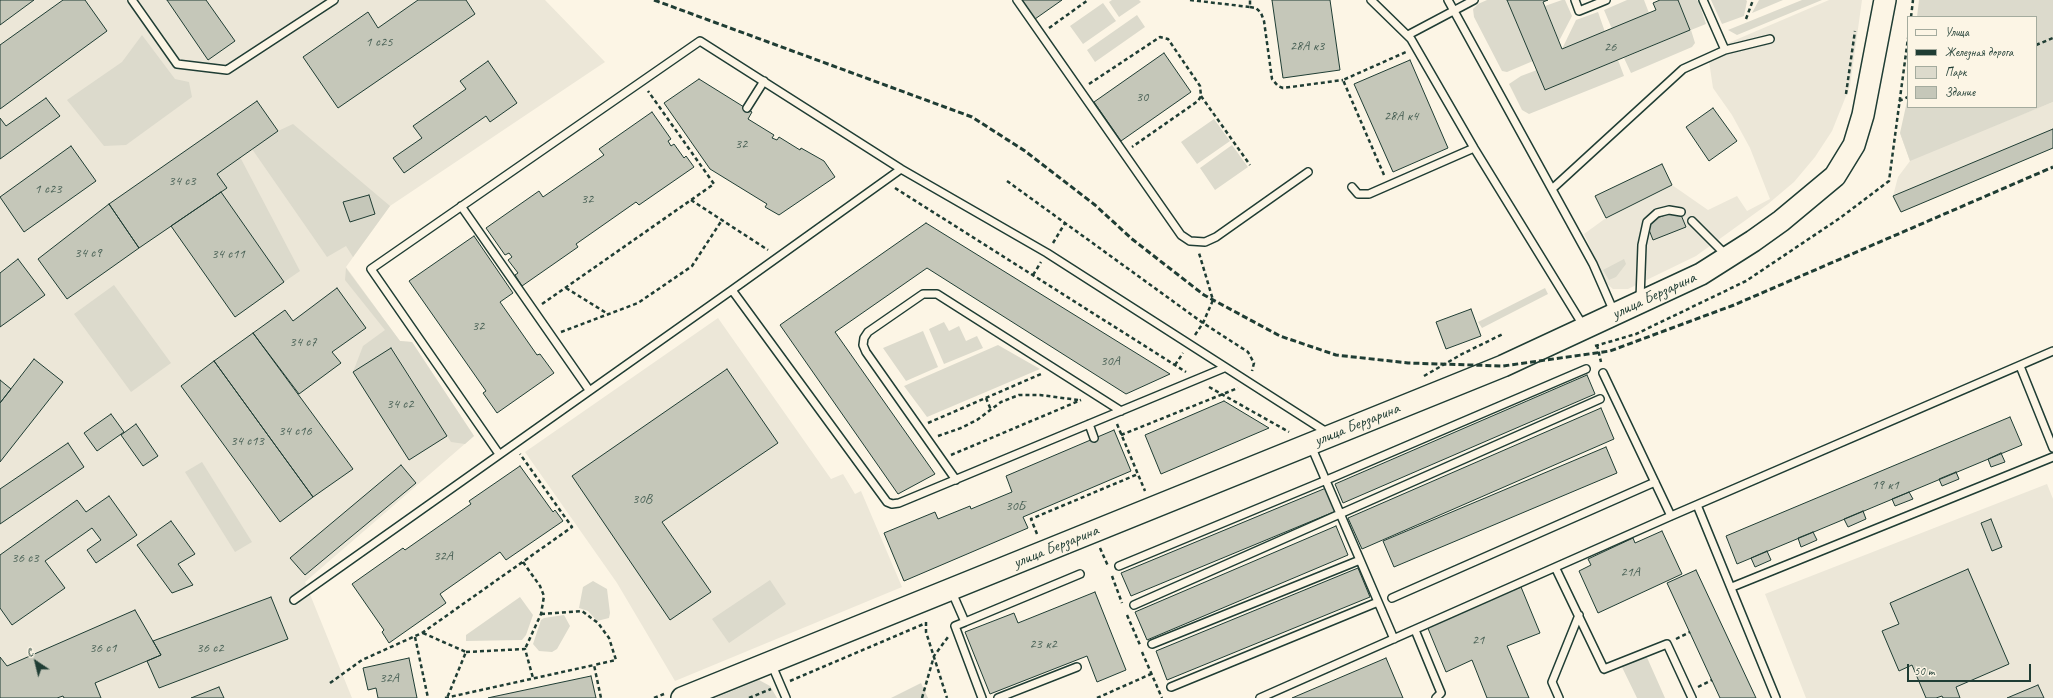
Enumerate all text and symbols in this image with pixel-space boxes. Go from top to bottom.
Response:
legend [1907,16,2037,108]
text: Улица [1945,24,1969,40]
house number: 1 с25 [365,34,393,50]
house number: 28А к3 [1290,38,1324,54]
house number: 26 [1604,39,1616,55]
text: Железная дорога [1945,44,2013,60]
text: Парк [1945,64,1966,80]
text: Здание [1945,84,1975,100]
house number: 30 [1136,89,1148,105]
house number: 28А к4 [1384,108,1418,124]
house number: 32 [735,136,747,152]
house number: 34 с3 [168,173,196,189]
house number: 1 с23 [34,181,62,197]
house number: 32 [581,191,593,207]
house number: 34 с9 [74,245,102,261]
house number: 34 с11 [211,246,245,262]
street label: улица Берзарина [1609,268,1699,324]
house number: 32 [472,318,484,334]
house number: 34 с7 [289,334,317,350]
house number: 30А [1100,353,1120,369]
house number: 34 с2 [386,396,414,412]
street label: улица Берзарина [1312,399,1402,451]
house number: 34 с16 [278,423,312,439]
house number: 34 с13 [230,433,264,449]
house number: 19 к1 [1871,477,1899,493]
house number: 30В [632,491,652,507]
house number: 30Б [1005,498,1025,514]
street label: улица Берзарина [1011,521,1101,573]
house number: 32А [433,548,453,564]
house number: 36 с3 [11,550,39,566]
house number: 21А [1620,564,1640,580]
house number: 21 [1472,632,1484,648]
house number: 23 к2 [1029,636,1057,652]
house number: 36 с1 [89,640,117,656]
house number: 36 с2 [196,640,224,656]
north arrow [16,642,56,682]
text: С [23,645,35,659]
scale bar [1909,656,2033,682]
text: 50 m [1914,663,1934,679]
house number: 32А [379,670,399,686]

